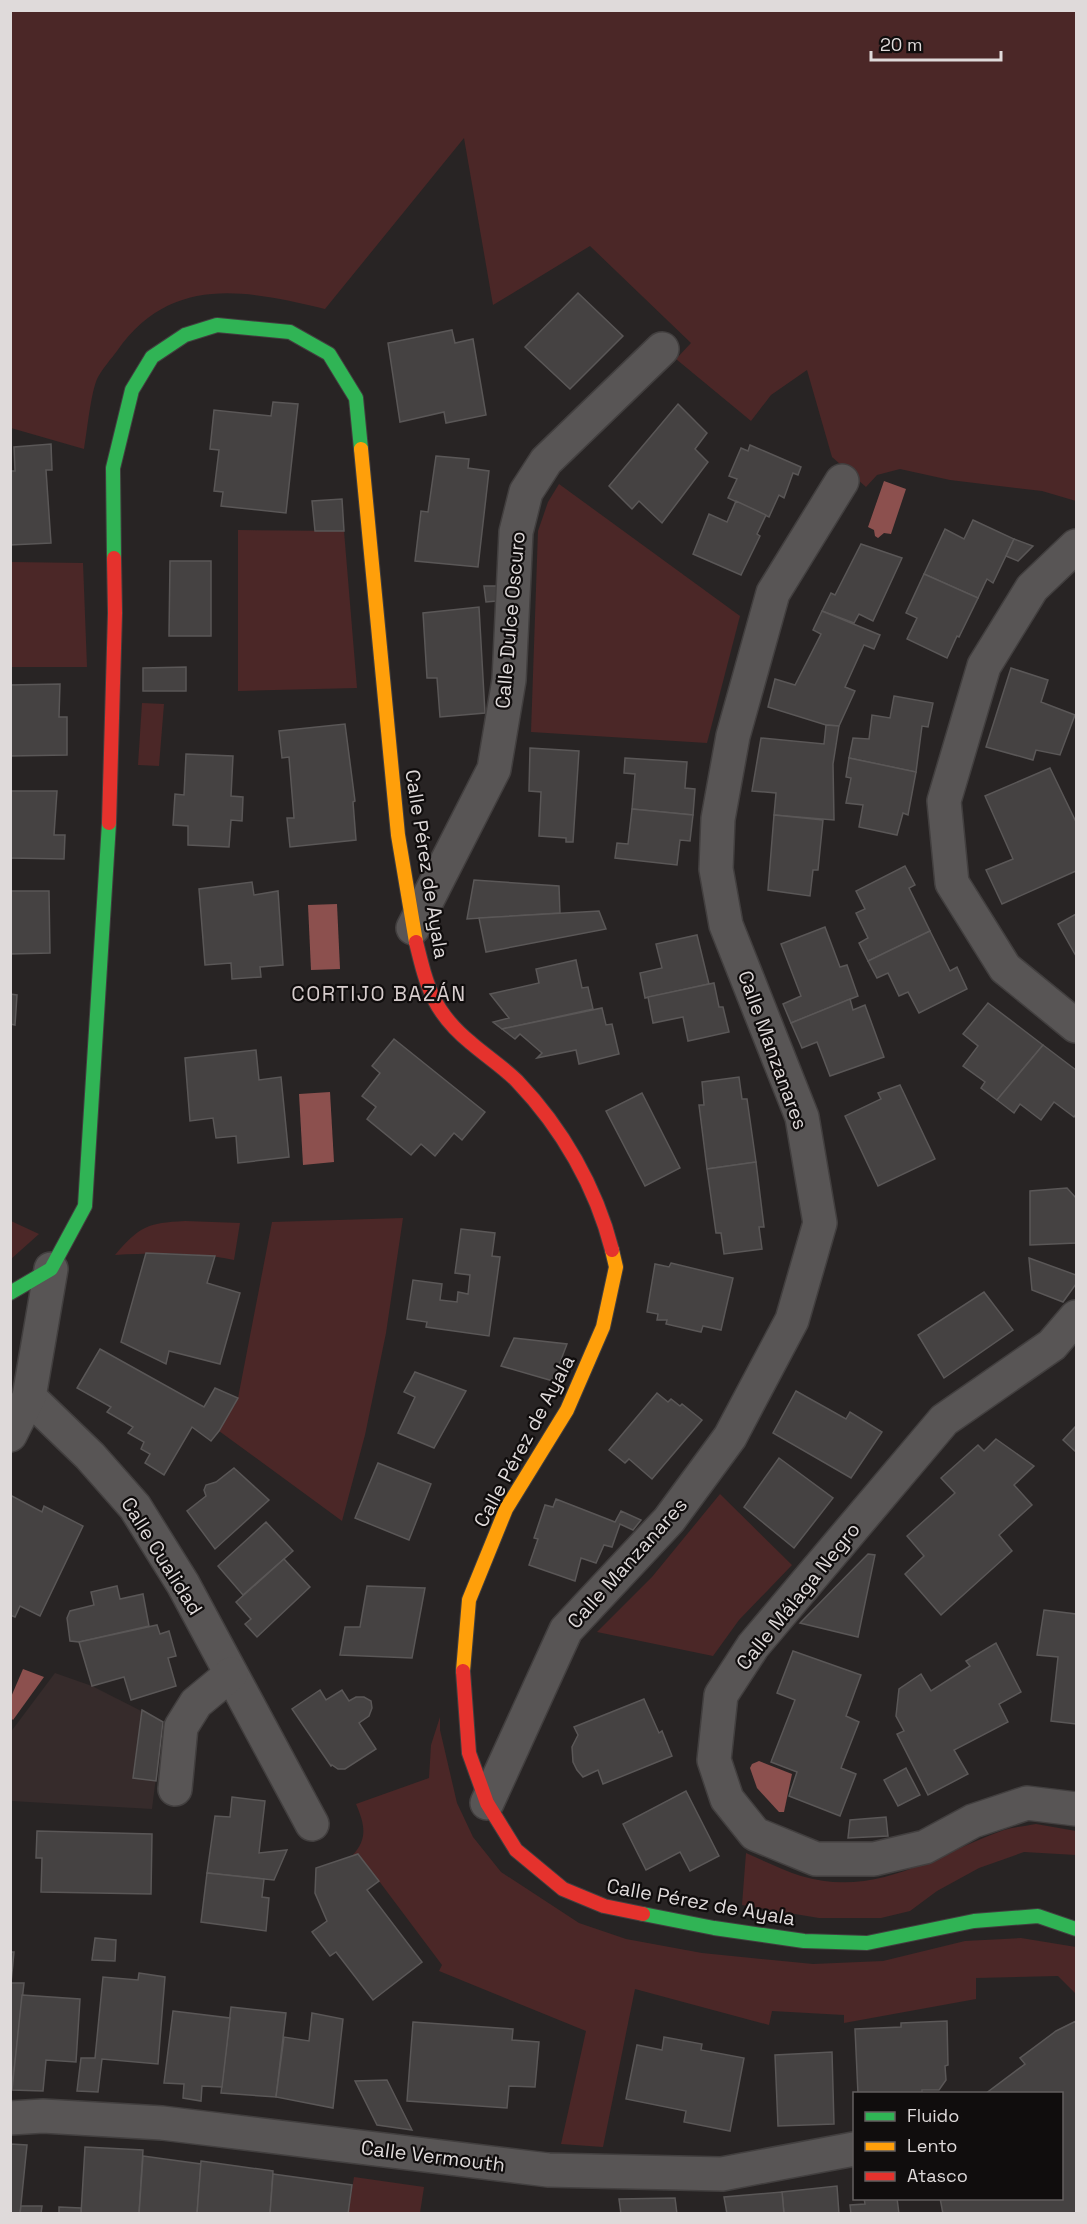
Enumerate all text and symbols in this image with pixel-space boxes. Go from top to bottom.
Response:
scale bar [871,24,1002,62]
text: 20 m [880,33,923,56]
street label: Calle Dulce Oscuro [489,530,531,710]
street label: Calle Pérez de Ayala [399,768,455,960]
street label: Calle Manzanares [732,967,814,1133]
district label: CORTIJO BAZÁN [291,980,467,1007]
street label: Calle Pérez de Ayala [468,1350,580,1532]
street label: Calle Cualidad [115,1492,209,1620]
street label: Calle Manzanares [561,1492,693,1634]
street label: Calle Málaga Negro [730,1517,866,1675]
street label: Calle Pérez de Ayala [605,1873,797,1931]
legend [853,2092,1063,2200]
text: Fluido [907,2104,959,2127]
street label: Calle Vermouth [359,2134,507,2178]
text: Lento [907,2134,957,2157]
text: Atasco [907,2164,968,2187]

